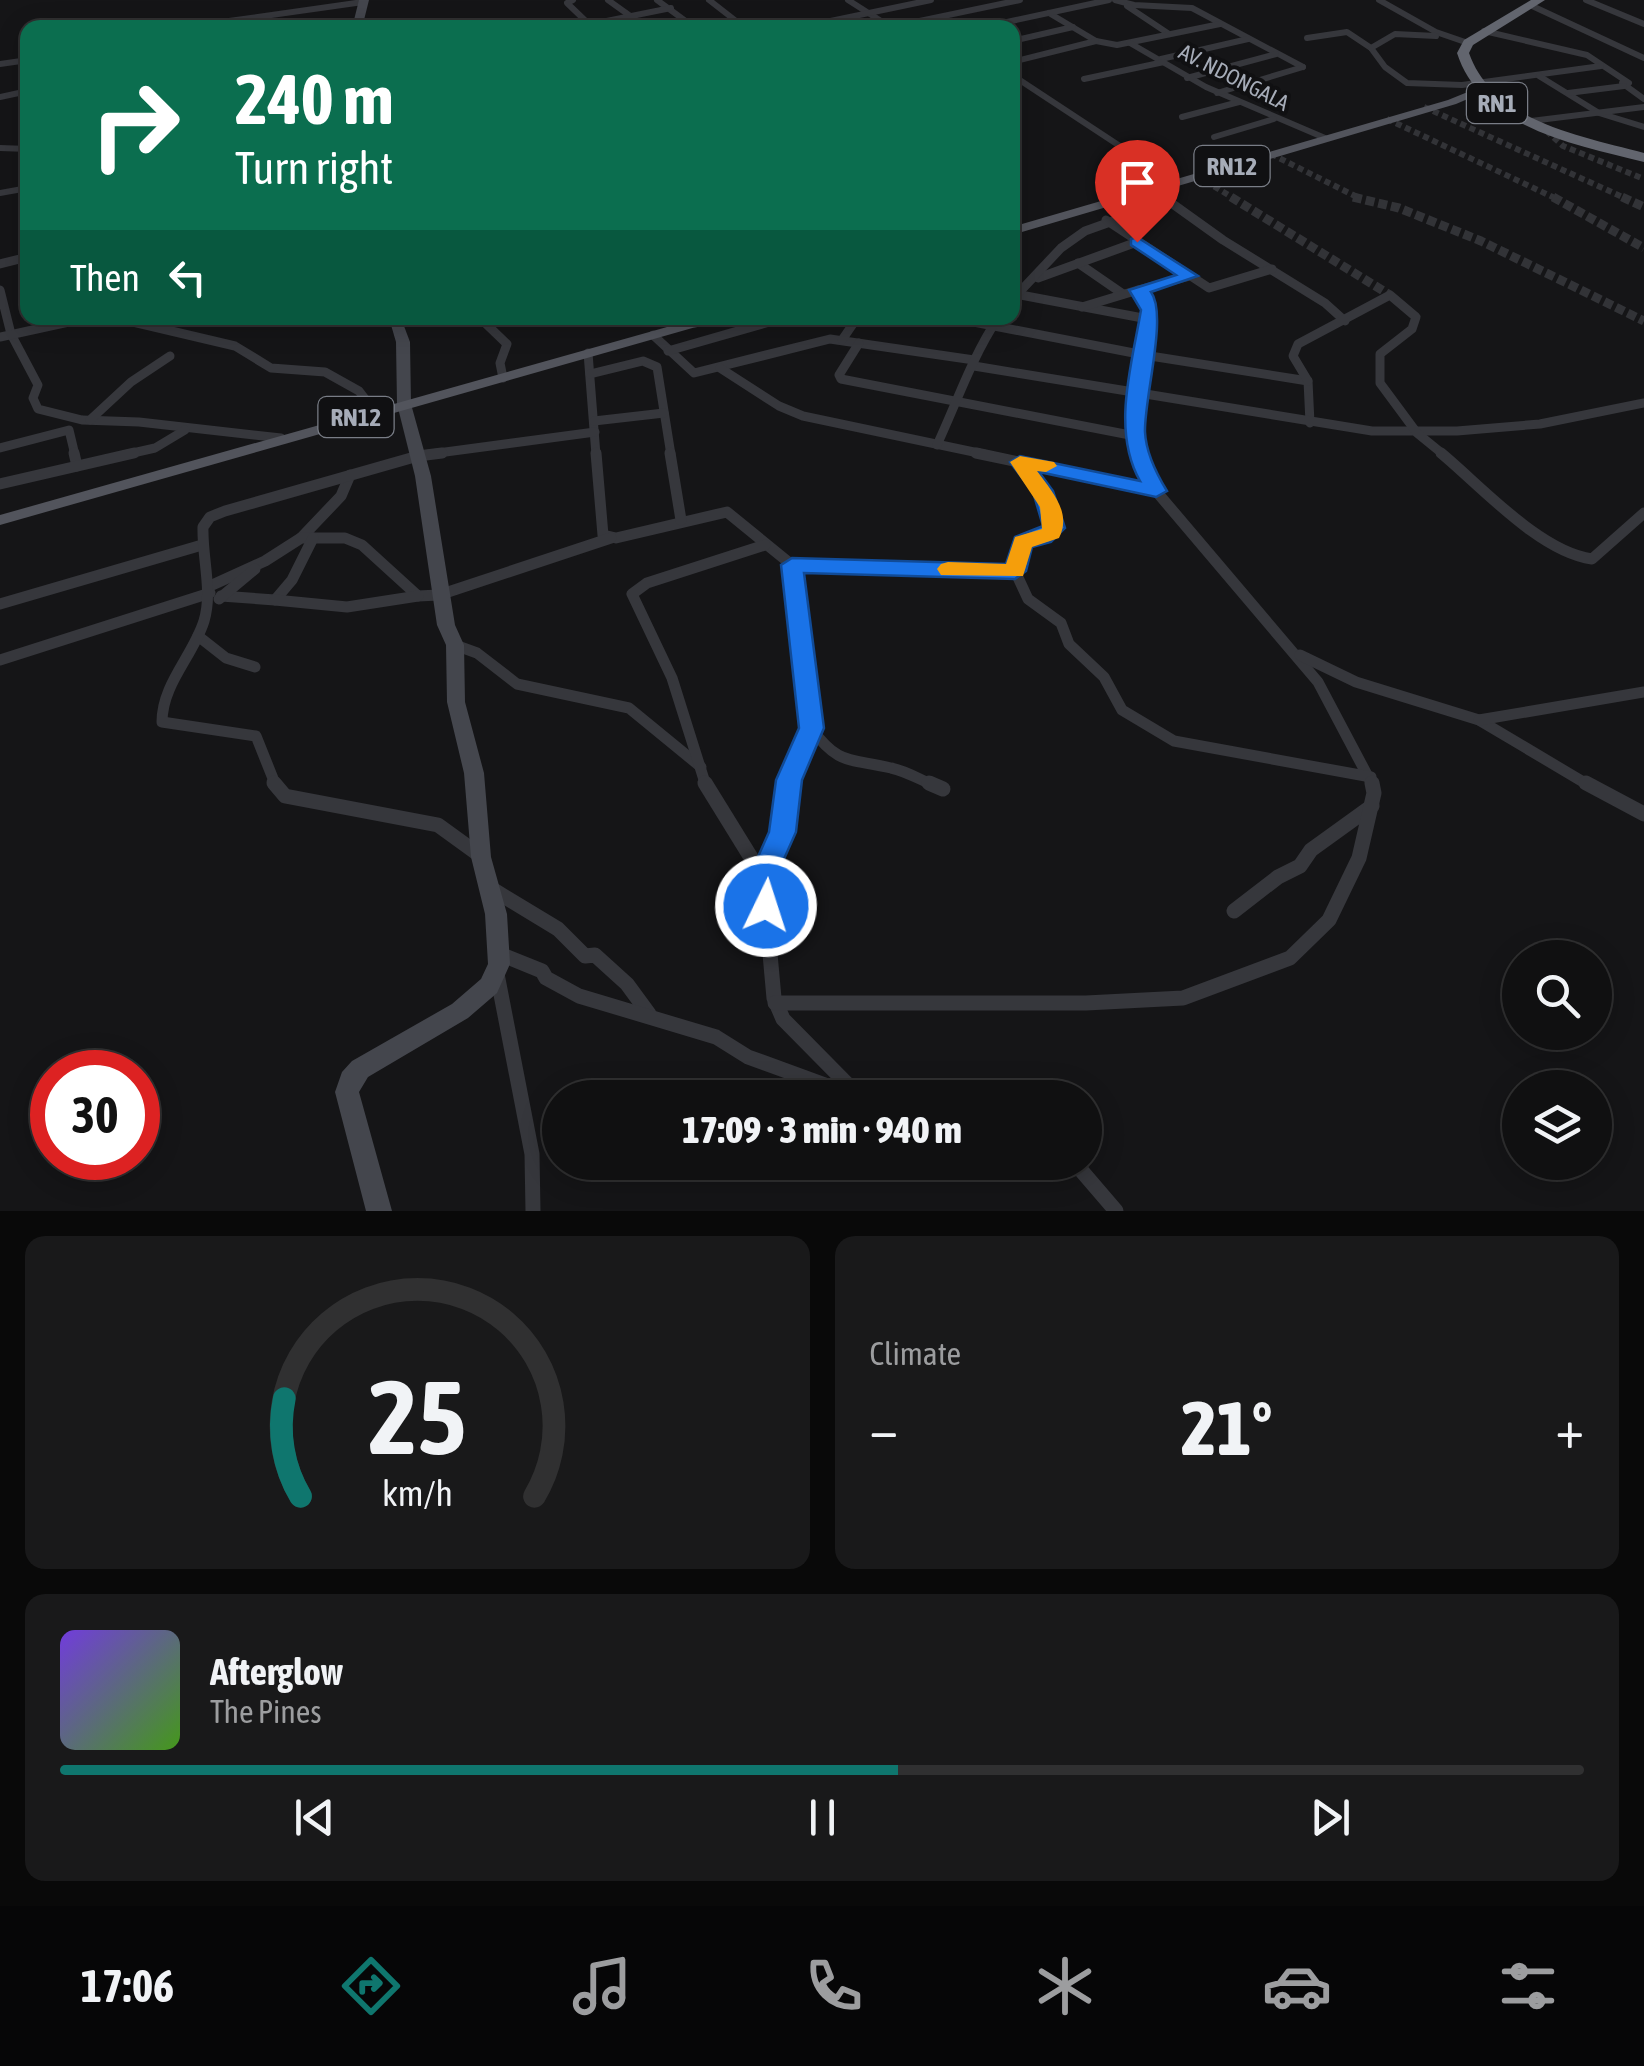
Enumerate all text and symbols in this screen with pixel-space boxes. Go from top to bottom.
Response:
street label: AV. NDONGALA [1175,38,1294,116]
text: 240 m [235,59,394,139]
icon: right [70,60,200,190]
road number: RN1 [1467,83,1527,123]
pin [1095,140,1180,243]
text: Turn right [235,142,393,194]
road number: RN12 [1194,146,1270,186]
icon: arrive [1110,155,1165,210]
icon: left [160,250,215,305]
text: Then [70,256,140,299]
road number: RN12 [318,397,394,437]
position arrow [714,854,818,958]
map controls [1502,940,1612,1180]
button: search [1502,940,1612,1050]
speed limit sign: 30 [30,1050,160,1180]
button: layers [1502,1070,1612,1180]
text: 17:09 · 3 min · 940 m [682,1108,962,1151]
text: Climate [870,1335,961,1372]
text: 25 [368,1357,466,1476]
text: 21° [1181,1385,1272,1471]
text: − [870,1397,898,1460]
text: + [1555,1397,1584,1460]
text: km/h [382,1473,453,1514]
text: Afterglow [210,1650,343,1693]
text: The Pines [210,1693,322,1730]
icon: previous [287,1790,342,1845]
icon: pause [795,1790,850,1845]
icon: next [1303,1790,1358,1845]
icon: directions [336,1951,406,2021]
icon: music [567,1951,637,2021]
icon: phone [799,1951,869,2021]
icon: climate [1030,1951,1100,2021]
icon: car [1262,1951,1332,2021]
icon: filters [1493,1951,1563,2021]
text: 17:06 [81,1960,174,2012]

